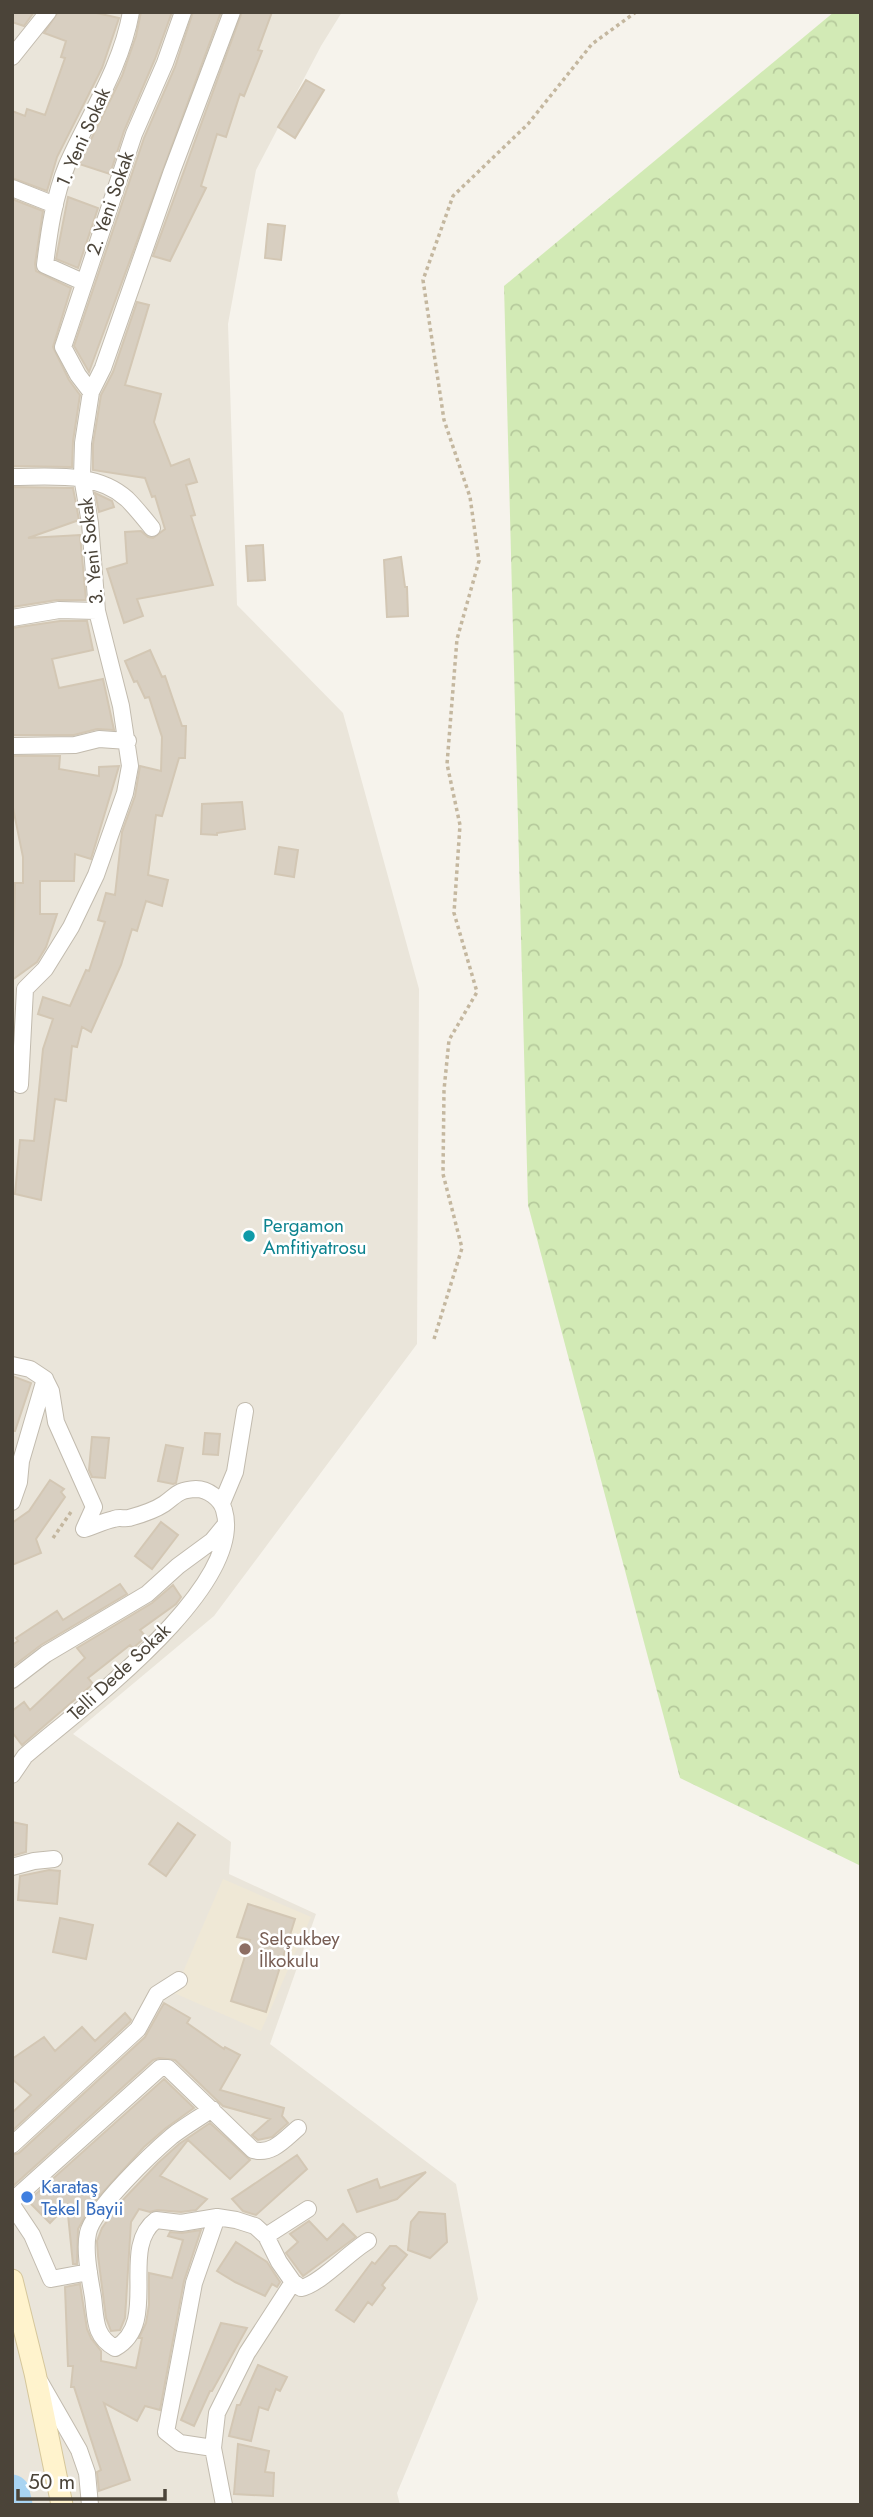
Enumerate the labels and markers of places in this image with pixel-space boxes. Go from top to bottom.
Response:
place label: Pergamon Amfitiyatrosu [263,1212,367,1261]
marker: Pergamon Amfitiyatrosu [241,1228,257,1244]
place label: Selçukbey İlkokulu [259,1925,340,1974]
marker: Selçukbey İlkokulu [237,1941,253,1957]
place label: Karataş Tekel Bayii [41,2173,124,2222]
marker: Karataş Tekel Bayii [19,2189,35,2205]

